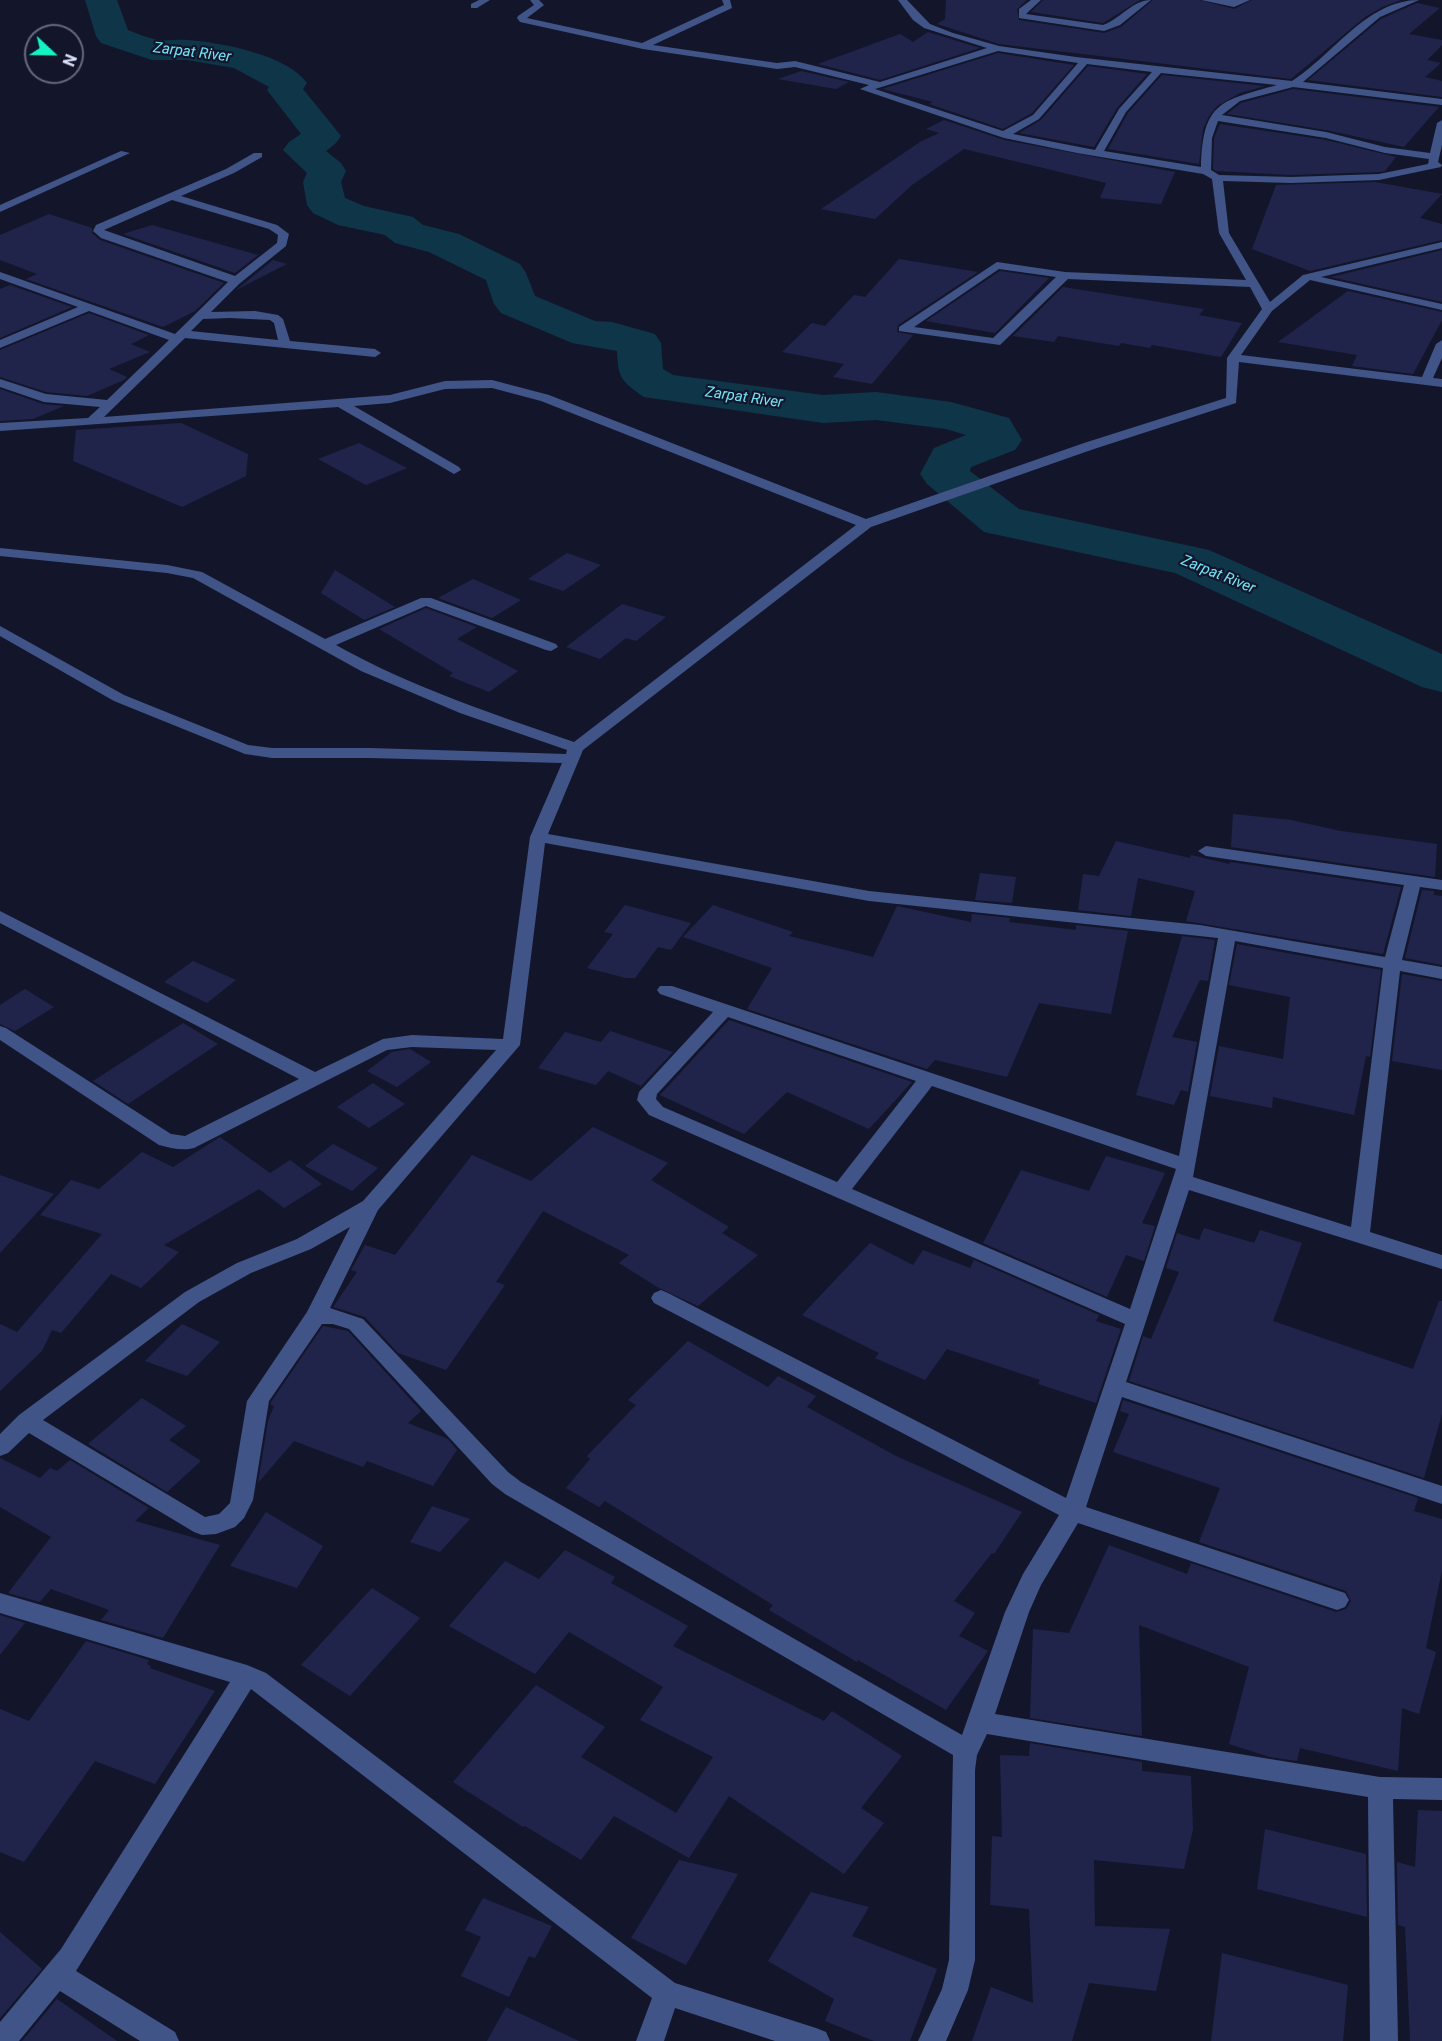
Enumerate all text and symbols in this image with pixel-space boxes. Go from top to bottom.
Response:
north arrow [24,24,84,84]
water label: Zarpat River [152,39,232,67]
text: N [58,51,80,69]
water label: Zarpat River [704,384,784,412]
water label: Zarpat River [1178,552,1258,598]

